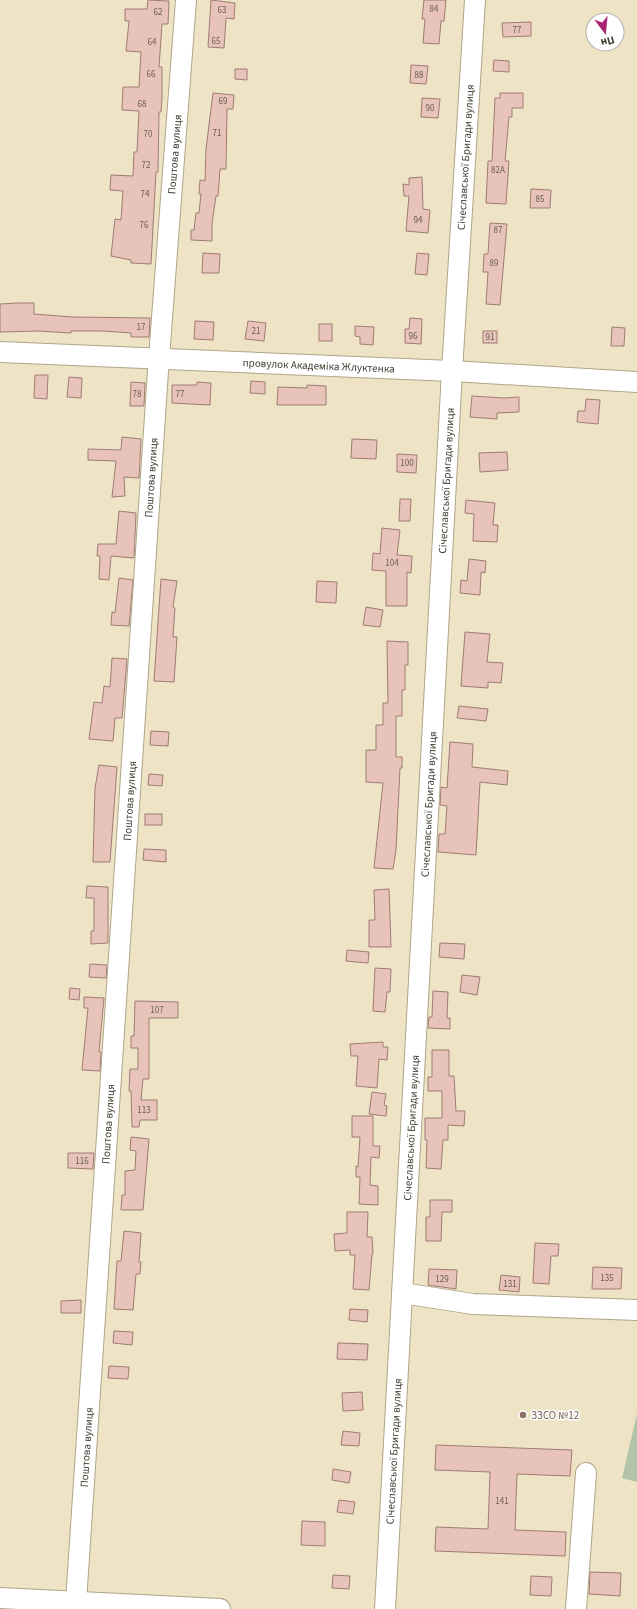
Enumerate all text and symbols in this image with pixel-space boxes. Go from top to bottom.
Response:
house number: 84 [430,3,439,16]
house number: 63 [218,4,227,17]
house number: 62 [154,6,163,19]
north arrow [585,12,625,52]
house number: 77 [513,24,522,37]
text: Пн [599,32,616,50]
house number: 65 [212,35,221,48]
house number: 64 [148,36,157,49]
house number: 66 [147,68,156,81]
house number: 88 [415,69,424,82]
street label: Січеславської Бригади вулиця [453,84,477,231]
house number: 69 [219,95,228,108]
house number: 68 [138,98,147,111]
house number: 90 [426,102,435,115]
street label: Поштова вулиця [164,114,185,195]
house number: 71 [213,127,221,140]
house number: 70 [144,128,153,141]
house number: 72 [142,159,151,172]
house number: 82А [491,164,505,177]
house number: 74 [141,188,150,201]
house number: 85 [536,193,545,206]
house number: 94 [414,214,423,227]
house number: 76 [140,219,149,232]
house number: 87 [494,224,503,237]
house number: 89 [490,257,499,270]
house number: 17 [137,321,146,334]
house number: 21 [252,325,260,338]
house number: 96 [409,330,418,343]
house number: 91 [486,331,494,344]
street label: провулок Академіка Жлуктенка [242,355,395,376]
house number: 78 [133,388,142,401]
house number: 77 [176,388,185,401]
street label: Січеславської Бригади вулиця [435,407,458,554]
street label: Поштова вулиця [141,437,161,518]
house number: 100 [400,457,414,470]
house number: 104 [385,557,399,570]
street label: Січеславської Бригади вулиця [417,731,440,878]
street label: Поштова вулиця [119,760,140,841]
house number: 107 [150,1004,164,1017]
street label: Січеславської Бригади вулиця [400,1054,422,1201]
street label: Поштова вулиця [98,1084,118,1165]
house number: 113 [137,1104,151,1117]
house number: 116 [75,1155,89,1168]
house number: 135 [600,1272,614,1285]
house number: 129 [435,1273,449,1286]
house number: 131 [503,1278,517,1291]
street label: Січеславської Бригади вулиця [382,1378,405,1525]
street label: Поштова вулиця [76,1407,96,1488]
place label: ЗЗСО №12 [531,1408,579,1423]
marker: ЗЗСО №12 [518,1410,528,1420]
house number: 141 [495,1495,509,1508]

